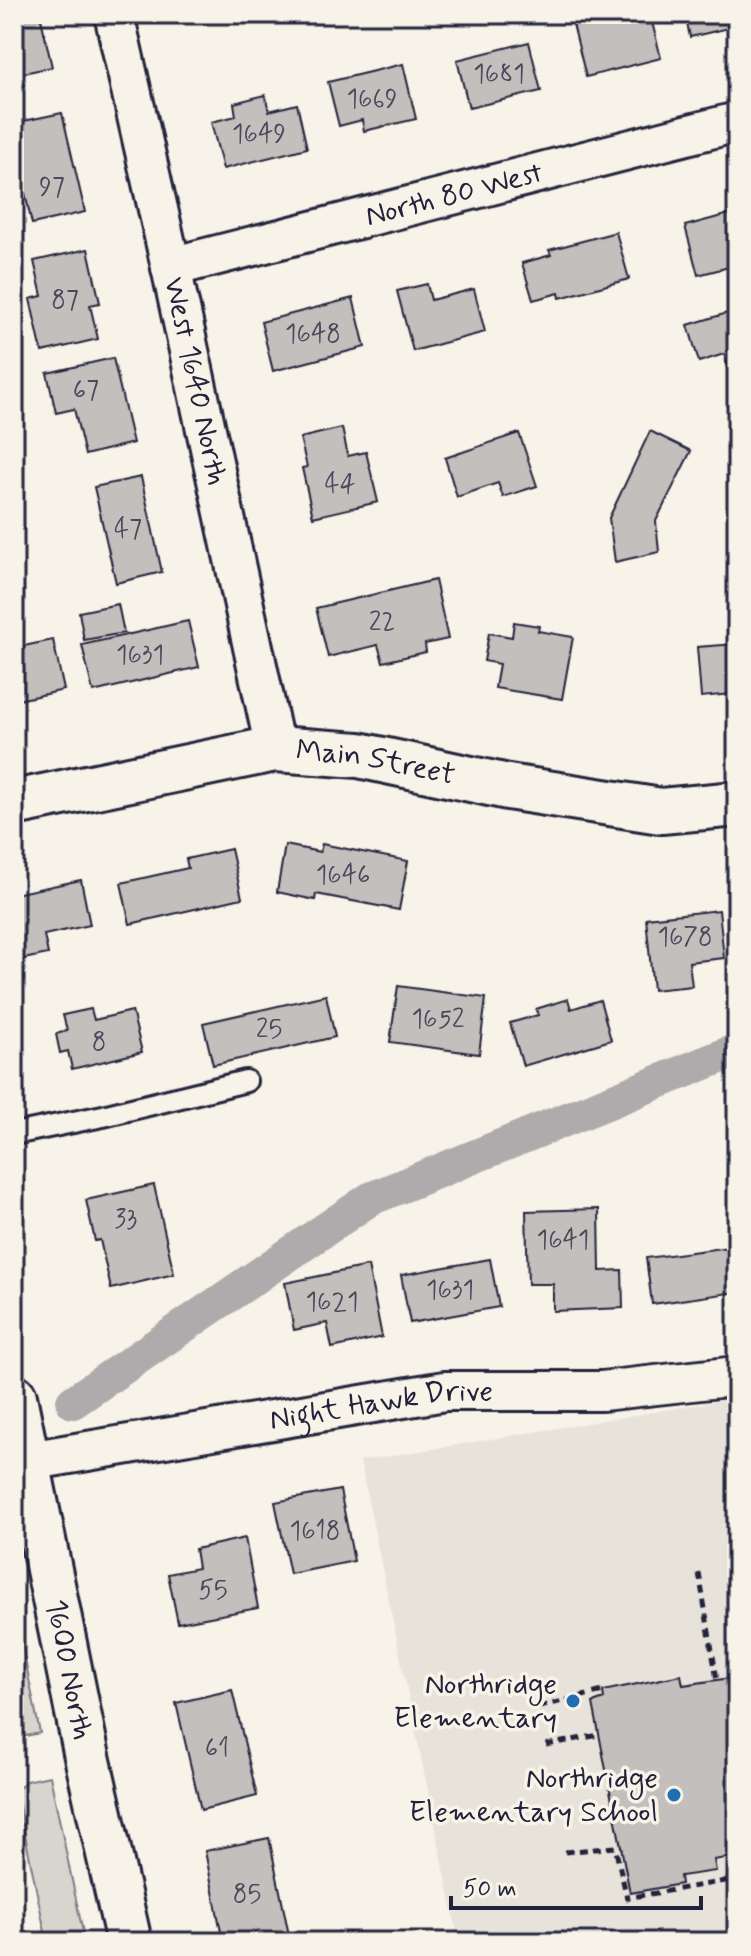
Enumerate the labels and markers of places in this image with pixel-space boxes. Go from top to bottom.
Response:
place label: Northridge Elementary [394,1665,557,1738]
marker: Northridge Elementary [564,1692,582,1710]
place label: Northridge Elementary School [409,1759,658,1832]
marker: Northridge Elementary School [665,1786,683,1804]

